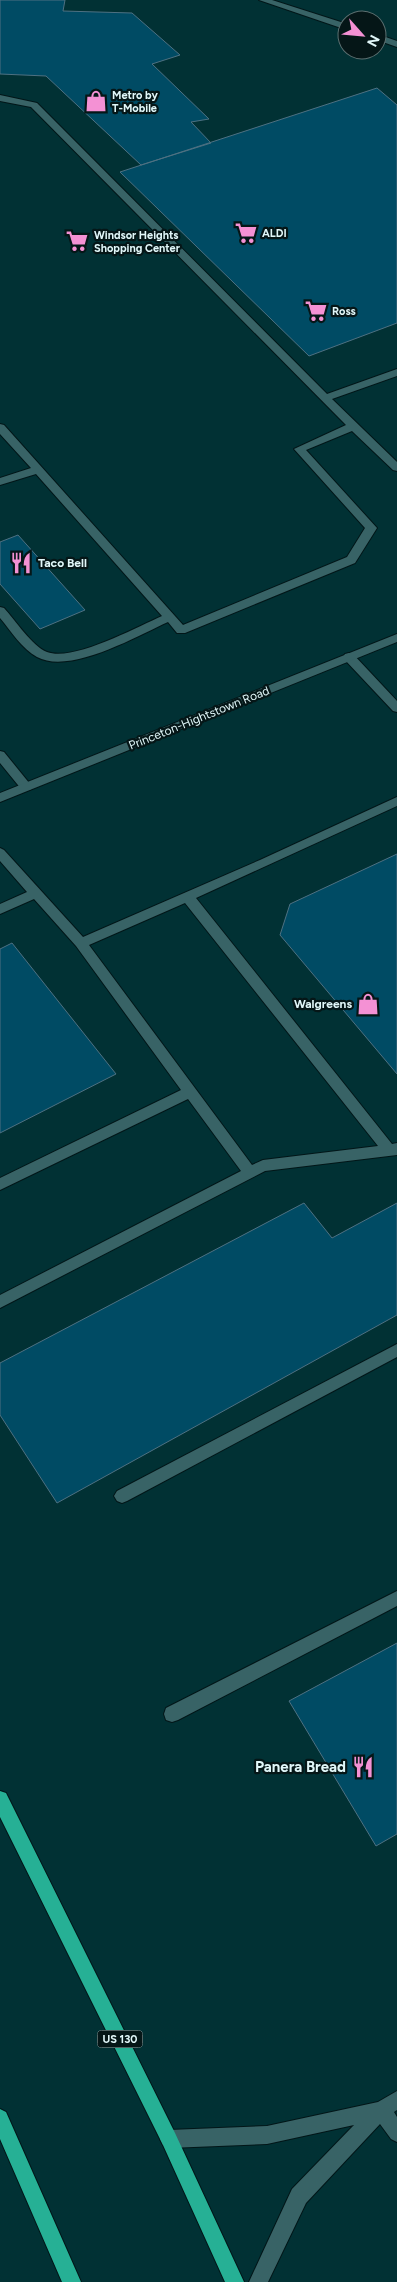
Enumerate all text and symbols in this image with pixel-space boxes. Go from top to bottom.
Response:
north arrow [337,10,387,60]
text: N [363,32,383,49]
shop icon: Metro by T-Mobile [83,88,109,114]
place label: Metro by T-Mobile [112,89,158,115]
supermarket icon: ALDI [233,220,259,246]
place label: ALDI [262,227,287,240]
supermarket icon: Windsor Heights Shopping Center [64,228,90,254]
place label: Windsor Heights Shopping Center [94,229,181,255]
supermarket icon: Ross [303,298,329,324]
place label: Ross [332,305,356,318]
restaurant icon: Taco Bell [8,550,34,576]
place label: Taco Bell [38,556,87,570]
street label: Princeton-Hightstown Road [127,683,271,753]
shop icon: Walgreens [355,991,381,1017]
place label: Walgreens [294,997,352,1011]
restaurant icon: Panera Bread [350,1754,376,1780]
place label: Panera Bread [255,1758,346,1776]
road number: US 130 [98,2030,142,2048]

